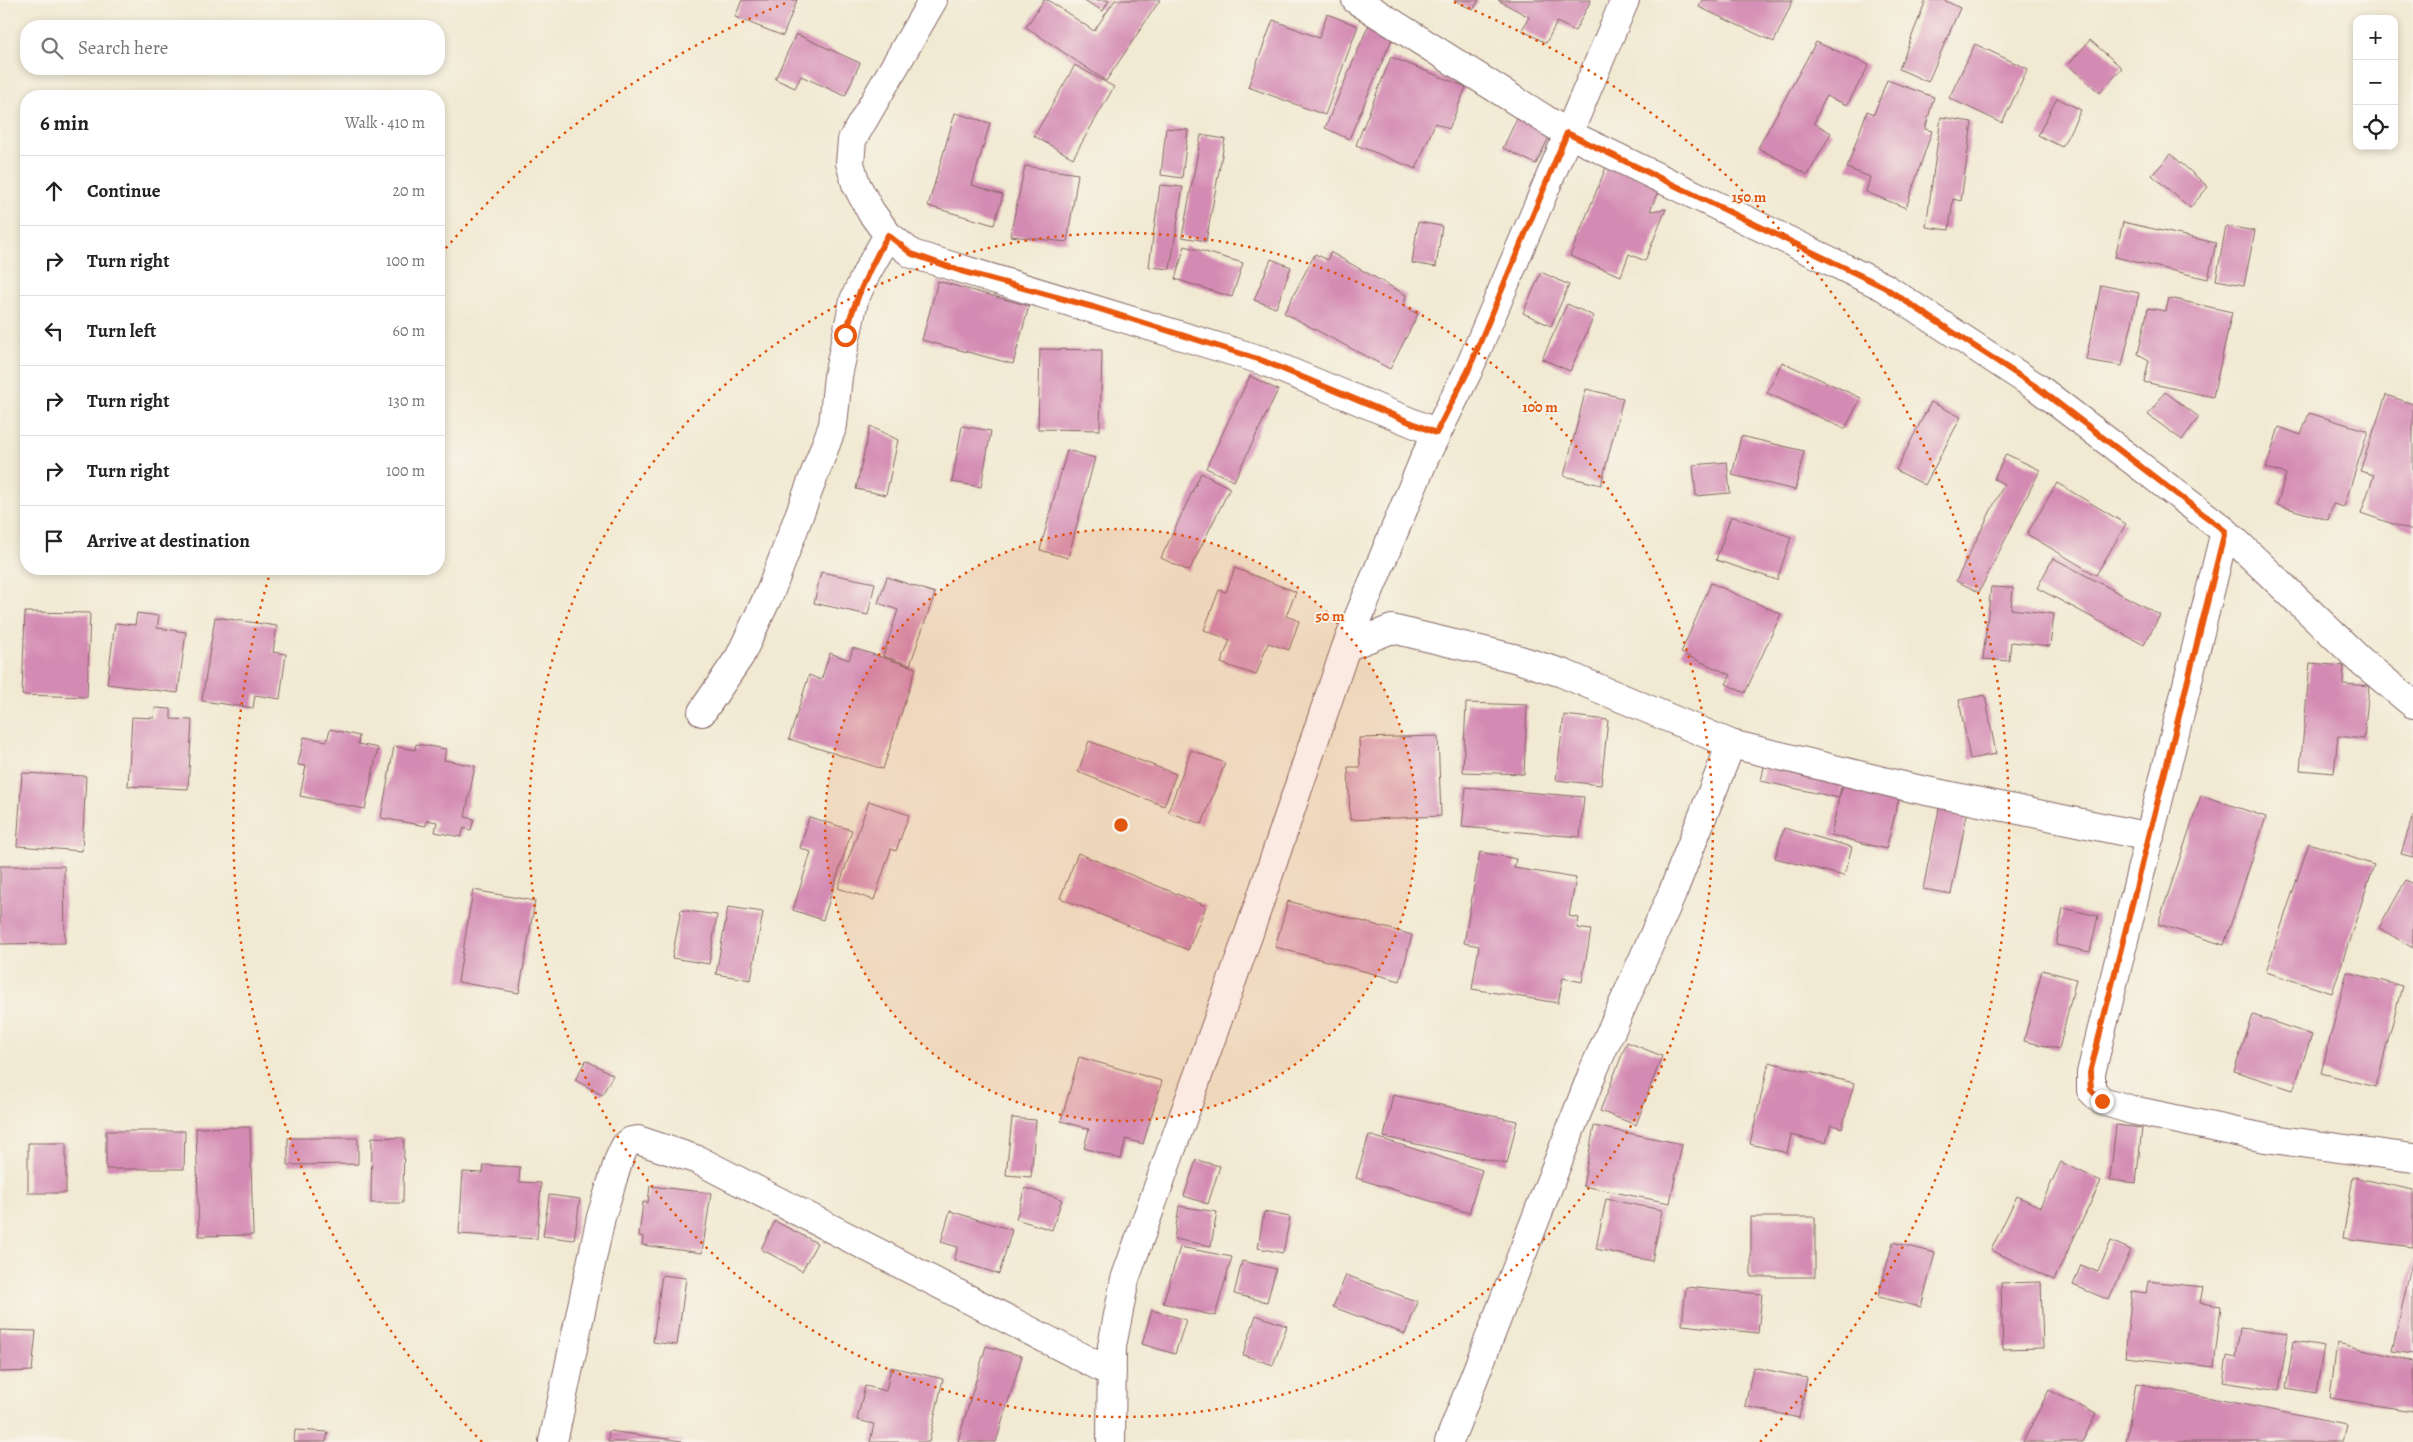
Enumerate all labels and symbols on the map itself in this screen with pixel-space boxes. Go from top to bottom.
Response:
text: 150 m [1732,187,1767,207]
route start [834,324,857,347]
text: 100 m [1522,397,1558,417]
text: 50 m [1315,606,1345,626]
centre of rings [1112,816,1130,834]
route end [2091,1090,2114,1113]

